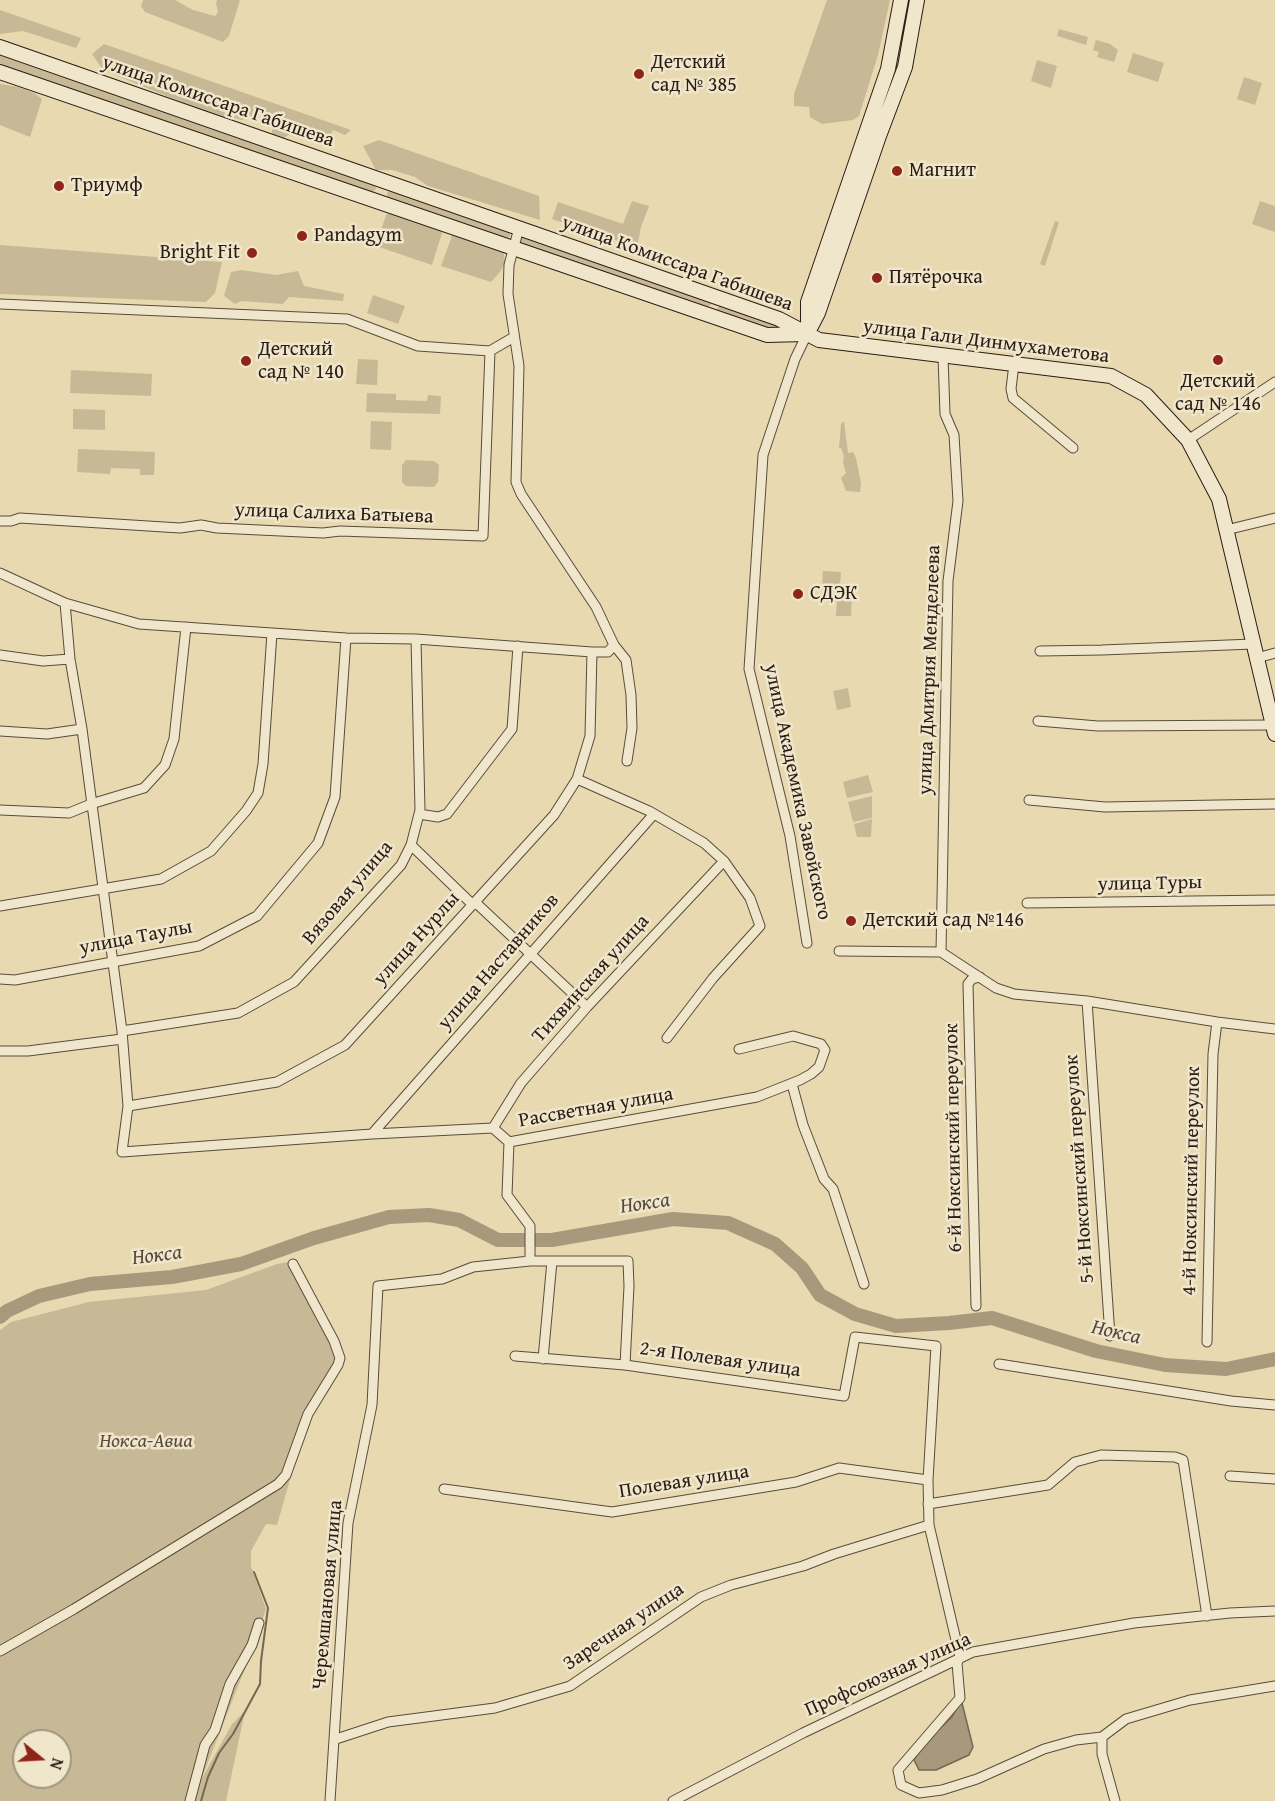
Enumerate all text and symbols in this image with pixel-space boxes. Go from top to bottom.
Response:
street label: улица Комиссара Габишева [99,51,337,153]
place label: Детский сад № 385 [651,51,737,98]
marker: Детский сад № 385 [632,67,646,81]
place label: Магнит [909,159,976,183]
marker: Магнит [890,164,904,178]
place label: Триумф [71,174,143,198]
marker: Триумф [52,179,66,193]
street label: улица Комиссара Габишева [558,211,796,317]
place label: Pandagym [314,224,402,248]
marker: Pandagym [295,229,309,243]
place label: Bright Fit [160,241,240,265]
marker: Bright Fit [245,246,259,260]
place label: Пятёрочка [889,266,983,290]
marker: Пятёрочка [870,271,884,285]
street label: улица Гали Динмухаметова [861,315,1111,369]
place label: Детский сад № 140 [258,338,344,385]
marker: Детский сад № 146 [1211,353,1225,367]
marker: Детский сад № 140 [239,354,253,368]
place label: Детский сад № 146 [1175,370,1261,417]
street label: улица Салиха Батыева [234,499,434,529]
street label: улица Дмитрия Менделеева [914,545,946,795]
place label: СДЭК [810,582,857,606]
marker: СДЭК [791,587,805,601]
street label: улица Академика Завойского [758,662,836,922]
street label: Вязовая улица [298,836,398,950]
street label: улица Туры [1098,871,1202,897]
street label: улица Нурлы [369,887,465,991]
street label: улица Наставников [433,889,565,1035]
place label: Детский сад №146 [863,909,1024,933]
street label: Тихвинская улица [527,910,655,1048]
marker: Детский сад №146 [844,914,858,928]
street label: улица Таулы [78,915,194,961]
street label: 6-й Ноксинский переулок [940,1023,968,1253]
street label: 5-й Ноксинский переулок [1060,1054,1100,1284]
street label: 4-й Ноксинский переулок [1178,1066,1206,1296]
street label: Рассветная улица [517,1083,675,1133]
water label: Нокса [618,1188,672,1220]
water label: Нокса [131,1240,183,1272]
water label: Нокса [1089,1315,1143,1351]
street label: 2-я Полевая улица [638,1337,802,1383]
park label: Нокса-Авиа [99,1430,193,1454]
street label: Полевая улица [617,1460,751,1504]
street label: Черемшановая улица [308,1499,348,1691]
street label: Заречная улица [559,1578,689,1676]
street label: Профсоюзная улица [801,1628,975,1722]
north arrow [12,1729,72,1789]
text: N [44,1755,70,1773]

